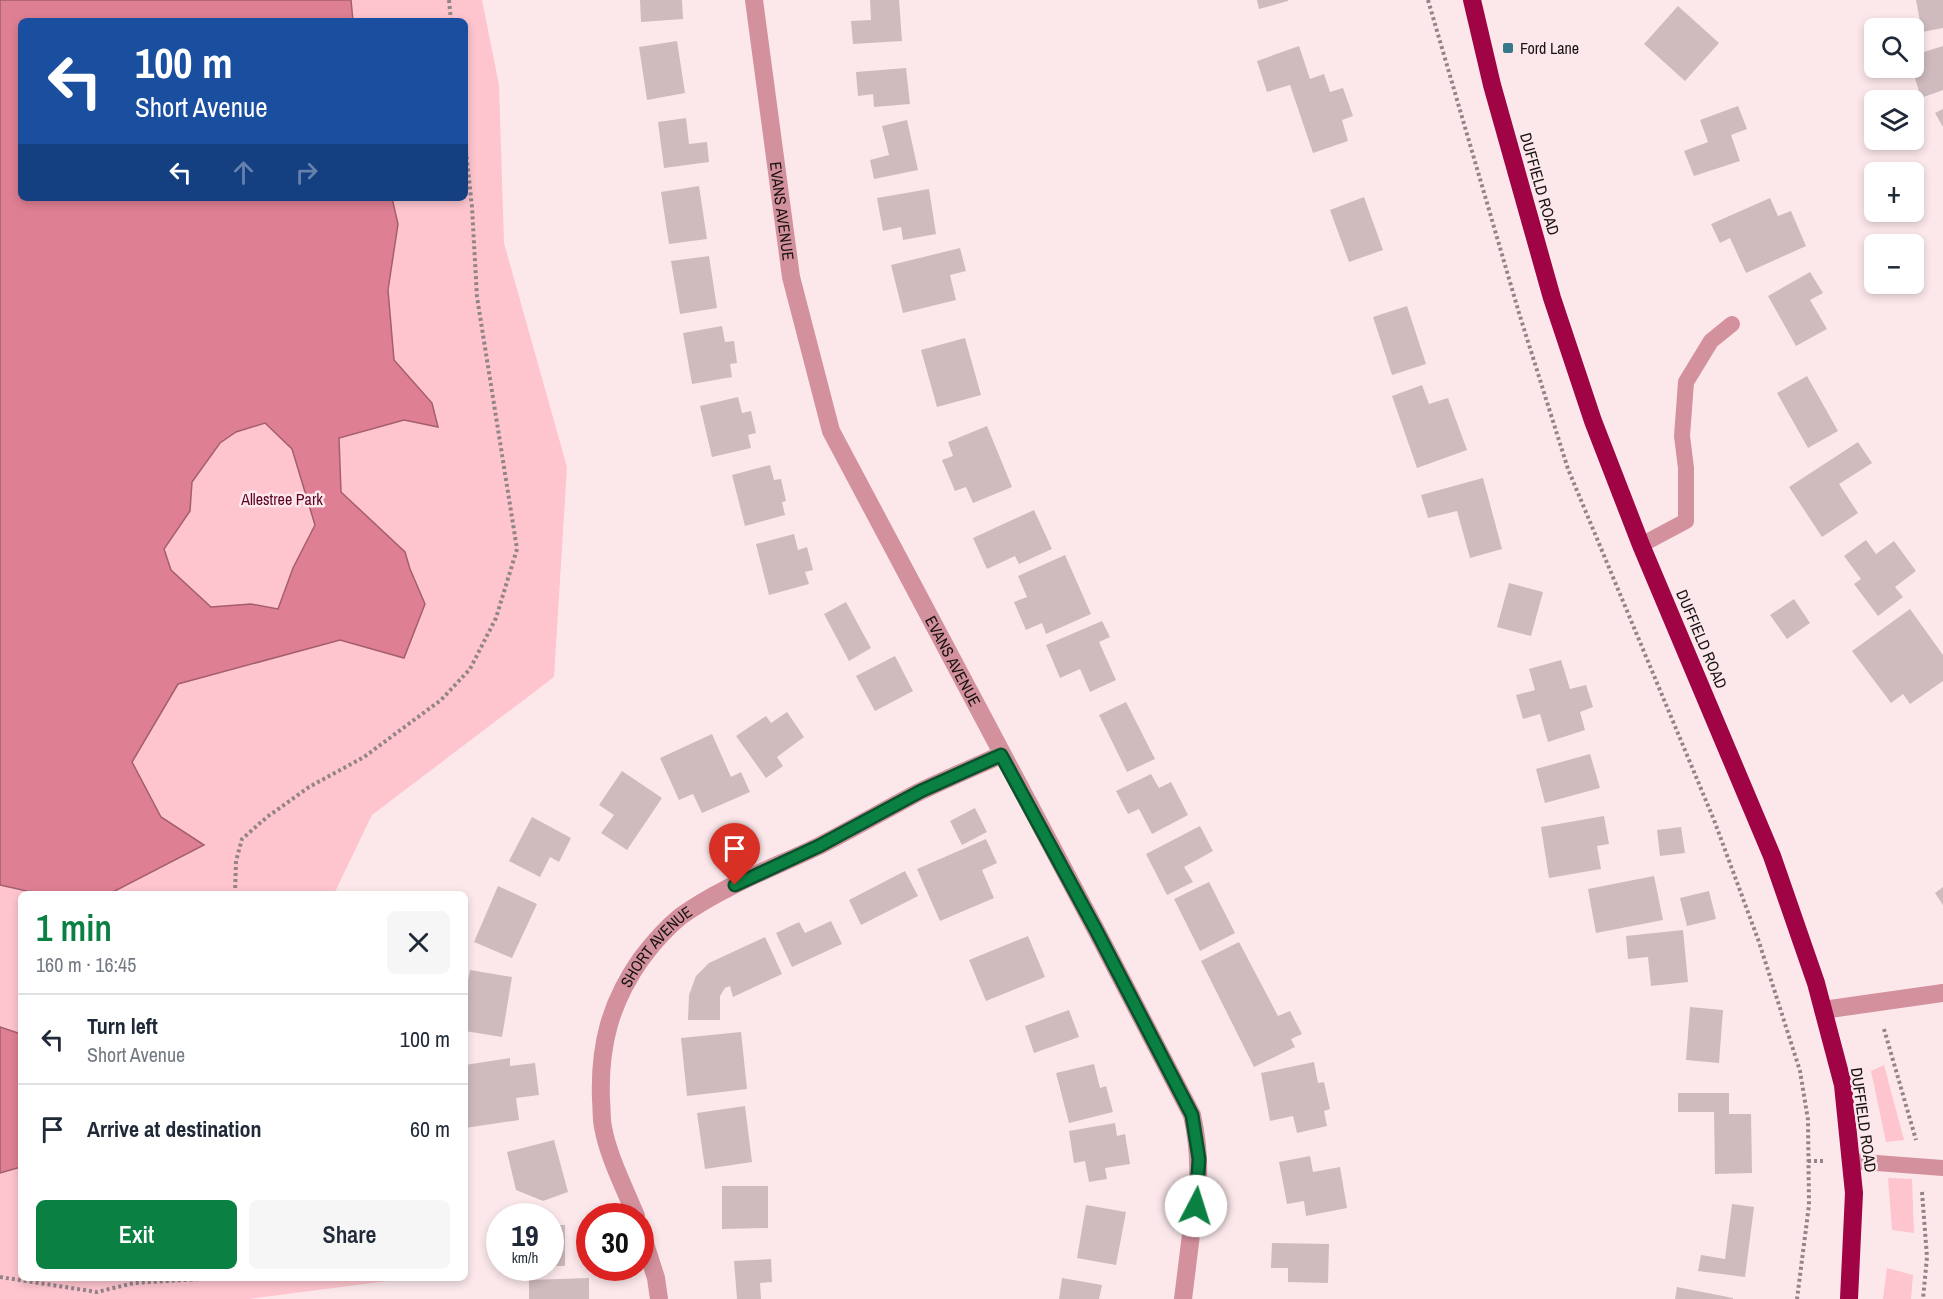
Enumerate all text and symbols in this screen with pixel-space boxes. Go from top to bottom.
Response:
map controls [1864,18,1924,294]
button: search [1864,18,1924,78]
text: 100 m [135,35,233,91]
place label: Ford Lane [1520,37,1579,59]
marker: Ford Lane [1501,41,1515,55]
icon: left [36,42,114,120]
text: Short Avenue [135,89,268,125]
button: layers [1864,90,1924,150]
street label: DUFFIELD ROAD [1515,130,1565,238]
icon: left [164,156,197,189]
icon: ahead [227,156,260,189]
icon: right [290,156,323,189]
street label: EVANS AVENUE [765,160,800,262]
button: + [1864,162,1924,222]
button: − [1864,234,1924,294]
park label: Allestree Park [240,488,323,510]
street label: DUFFIELD ROAD [1671,586,1733,692]
street label: EVANS AVENUE [920,612,986,710]
pin [709,823,760,885]
icon: arrive [718,832,751,865]
street label: SHORT AVENUE [615,901,696,991]
text: 1 min [36,904,112,952]
button: close [387,911,450,974]
text: 160 m · 16:45 [36,951,136,978]
text: Turn left [87,1011,158,1041]
icon: left [36,1023,69,1056]
text: 100 m [400,1024,450,1054]
text: Short Avenue [87,1041,185,1068]
street label: DUFFIELD ROAD [1846,1066,1882,1174]
icon: arrive [36,1113,69,1146]
text: Arrive at destination [87,1114,261,1144]
text: 60 m [410,1114,450,1144]
position arrow [1164,1174,1228,1238]
button: Exit [36,1200,237,1269]
button: Share [249,1200,450,1269]
speed limit sign: 30 [576,1203,654,1281]
text: 19 [511,1215,539,1255]
text: km/h [512,1247,538,1268]

